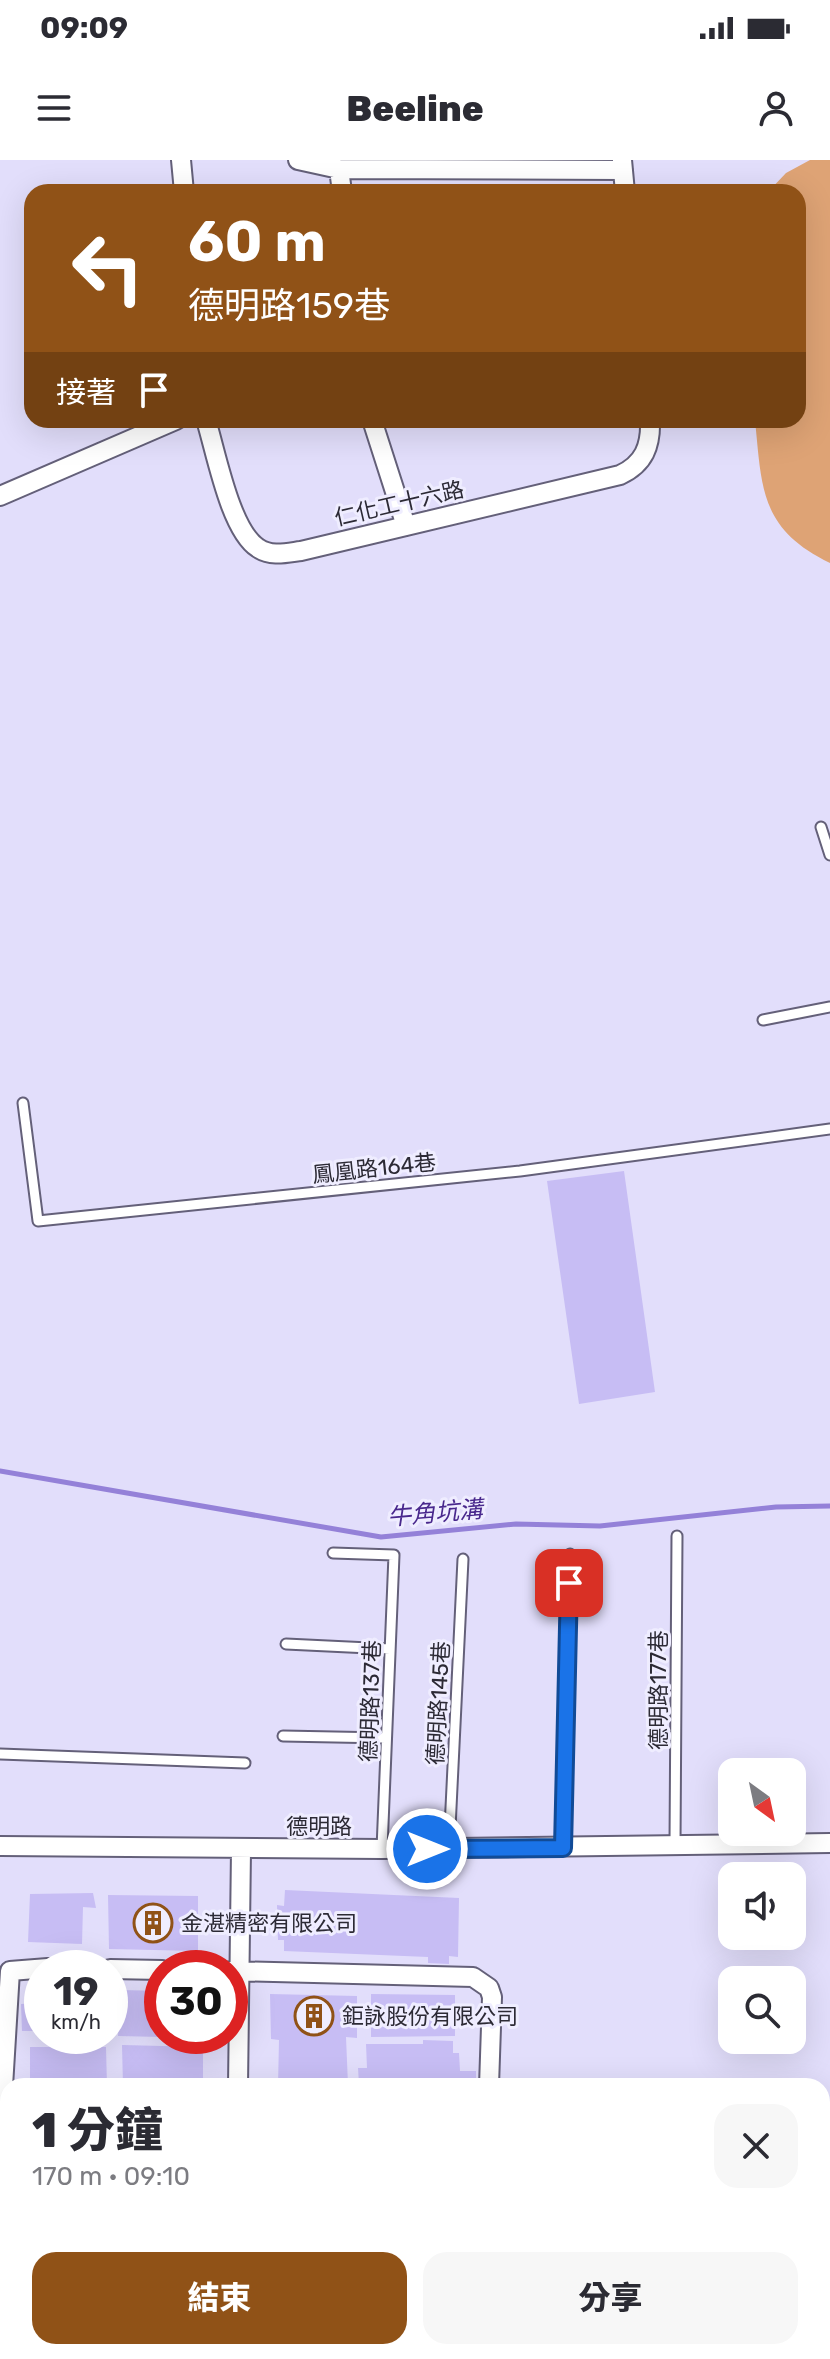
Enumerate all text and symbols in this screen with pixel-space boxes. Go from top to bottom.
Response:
text: 09:09 [40,10,128,46]
icon: menu [32,86,76,130]
icon: person [754,86,798,130]
text: Beeline [346,87,484,130]
text: 60 m [188,209,326,275]
icon: left [56,216,160,320]
text: 德明路159巷 [188,284,390,327]
icon: arrive [132,368,176,412]
text: 接著 [56,375,116,411]
street label: 仁化工十六路 [332,475,466,531]
street label: 鳳凰路164巷 [311,1149,437,1188]
water label: 牛角坑溝 [386,1495,487,1531]
pin [535,1549,603,1617]
icon: arrive [547,1561,591,1605]
street label: 德明路177巷 [645,1630,672,1750]
street label: 德明路137巷 [355,1640,386,1762]
street label: 德明路145巷 [422,1640,455,1766]
north arrow [718,1758,806,1846]
map controls [718,1758,806,2054]
position arrow [385,1807,469,1891]
street label: 德明路 [286,1813,352,1840]
button: sound [718,1862,806,1950]
building icon: 金湛精密有限公司 [132,1902,174,1944]
place label: 金湛精密有限公司 [181,1910,357,1937]
speed limit sign: 30 [144,1950,248,2054]
button: search [718,1966,806,2054]
text: 19 [53,1968,99,2015]
building icon: 鉅詠股份有限公司 [293,1995,335,2037]
place label: 鉅詠股份有限公司 [342,2003,518,2030]
text: km/h [51,2010,101,2034]
text: 1 分鐘 [32,2102,163,2159]
button: close [714,2104,798,2188]
text: 170 m · 09:10 [32,2161,190,2192]
button: 結束 [32,2252,407,2344]
button: 分享 [423,2252,798,2344]

